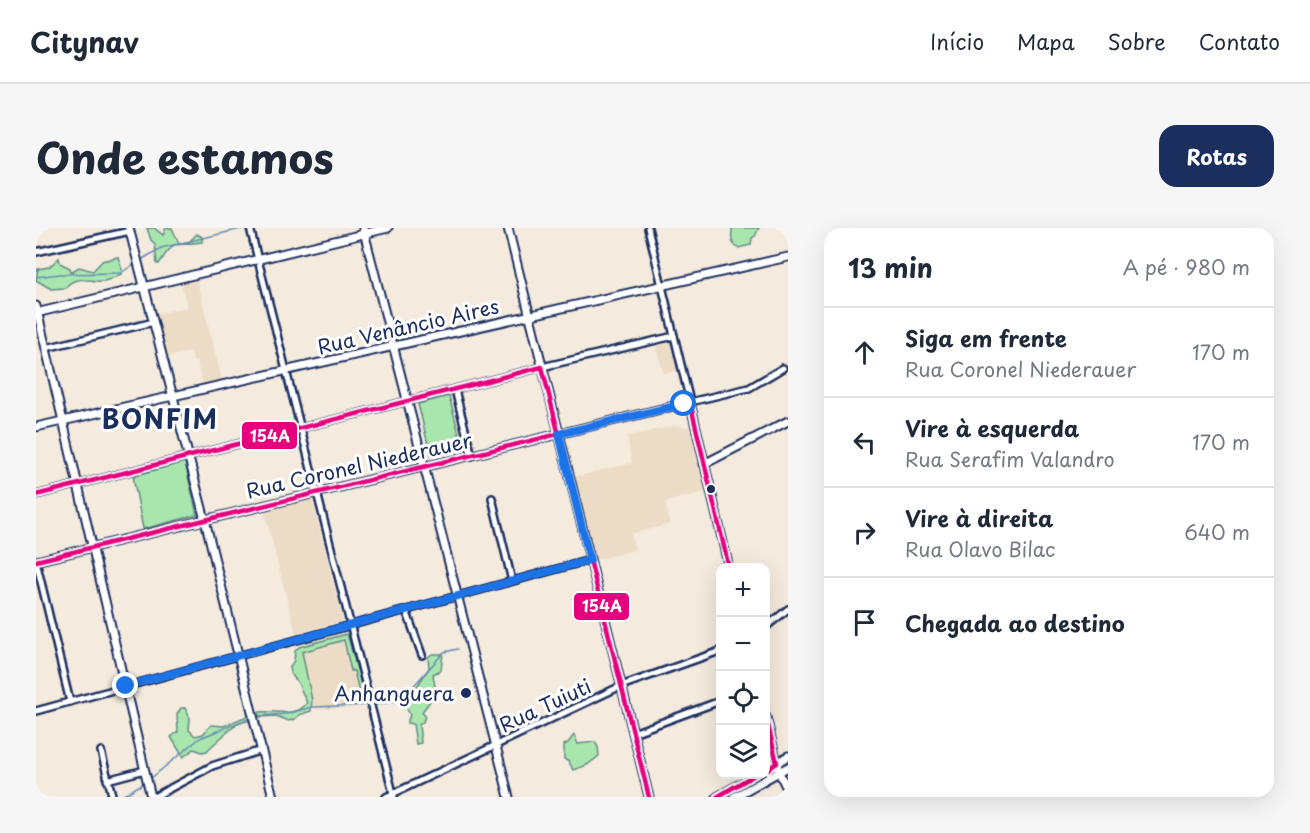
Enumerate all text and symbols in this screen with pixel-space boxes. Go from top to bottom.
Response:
text: Citynav [30,20,139,63]
text: Início [930,25,984,57]
text: Mapa [1017,25,1075,57]
text: Sobre [1108,25,1166,57]
text: Contato [1199,25,1280,57]
text: Onde estamos [36,125,334,188]
button: Rotas [1159,125,1274,187]
text: 13 min [848,248,933,287]
text: A pé · 980 m [1123,252,1250,282]
street label: Rua Venâncio Aires [314,291,502,361]
text: Siga em frente [905,321,1067,354]
icon: ahead [848,336,881,369]
text: 170 m [1192,337,1250,367]
text: Rua Coronel Niederauer [905,354,1136,384]
route start [670,390,696,416]
district label: BONFIM [102,399,218,438]
text: Vire à esquerda [905,411,1079,444]
line badge: 154A [241,421,298,450]
text: 154A [250,423,290,447]
street label: Rua Coronel Niederauer [243,424,475,506]
icon: left [848,426,881,459]
text: 170 m [1192,427,1250,457]
text: Rua Serafim Valandro [905,444,1115,474]
unlabelled marker [705,483,717,495]
text: Vire à direita [905,501,1053,534]
icon: right [848,516,881,549]
text: 640 m [1184,517,1250,547]
text: Rua Olavo Bilac [905,534,1056,564]
map controls [716,563,770,779]
button: + [716,563,770,617]
line badge: 154A [573,592,630,621]
text: 154A [582,593,622,617]
icon: arrive [848,606,881,639]
text: Chegada ao destino [905,606,1125,639]
button: − [716,617,770,671]
street label: Rua Tuiuti [494,671,596,739]
button: locate [716,671,770,725]
route end [112,672,138,698]
place label: Anhanguera [334,678,455,708]
marker: Anhanguera [459,686,473,700]
button: layers [716,725,770,779]

